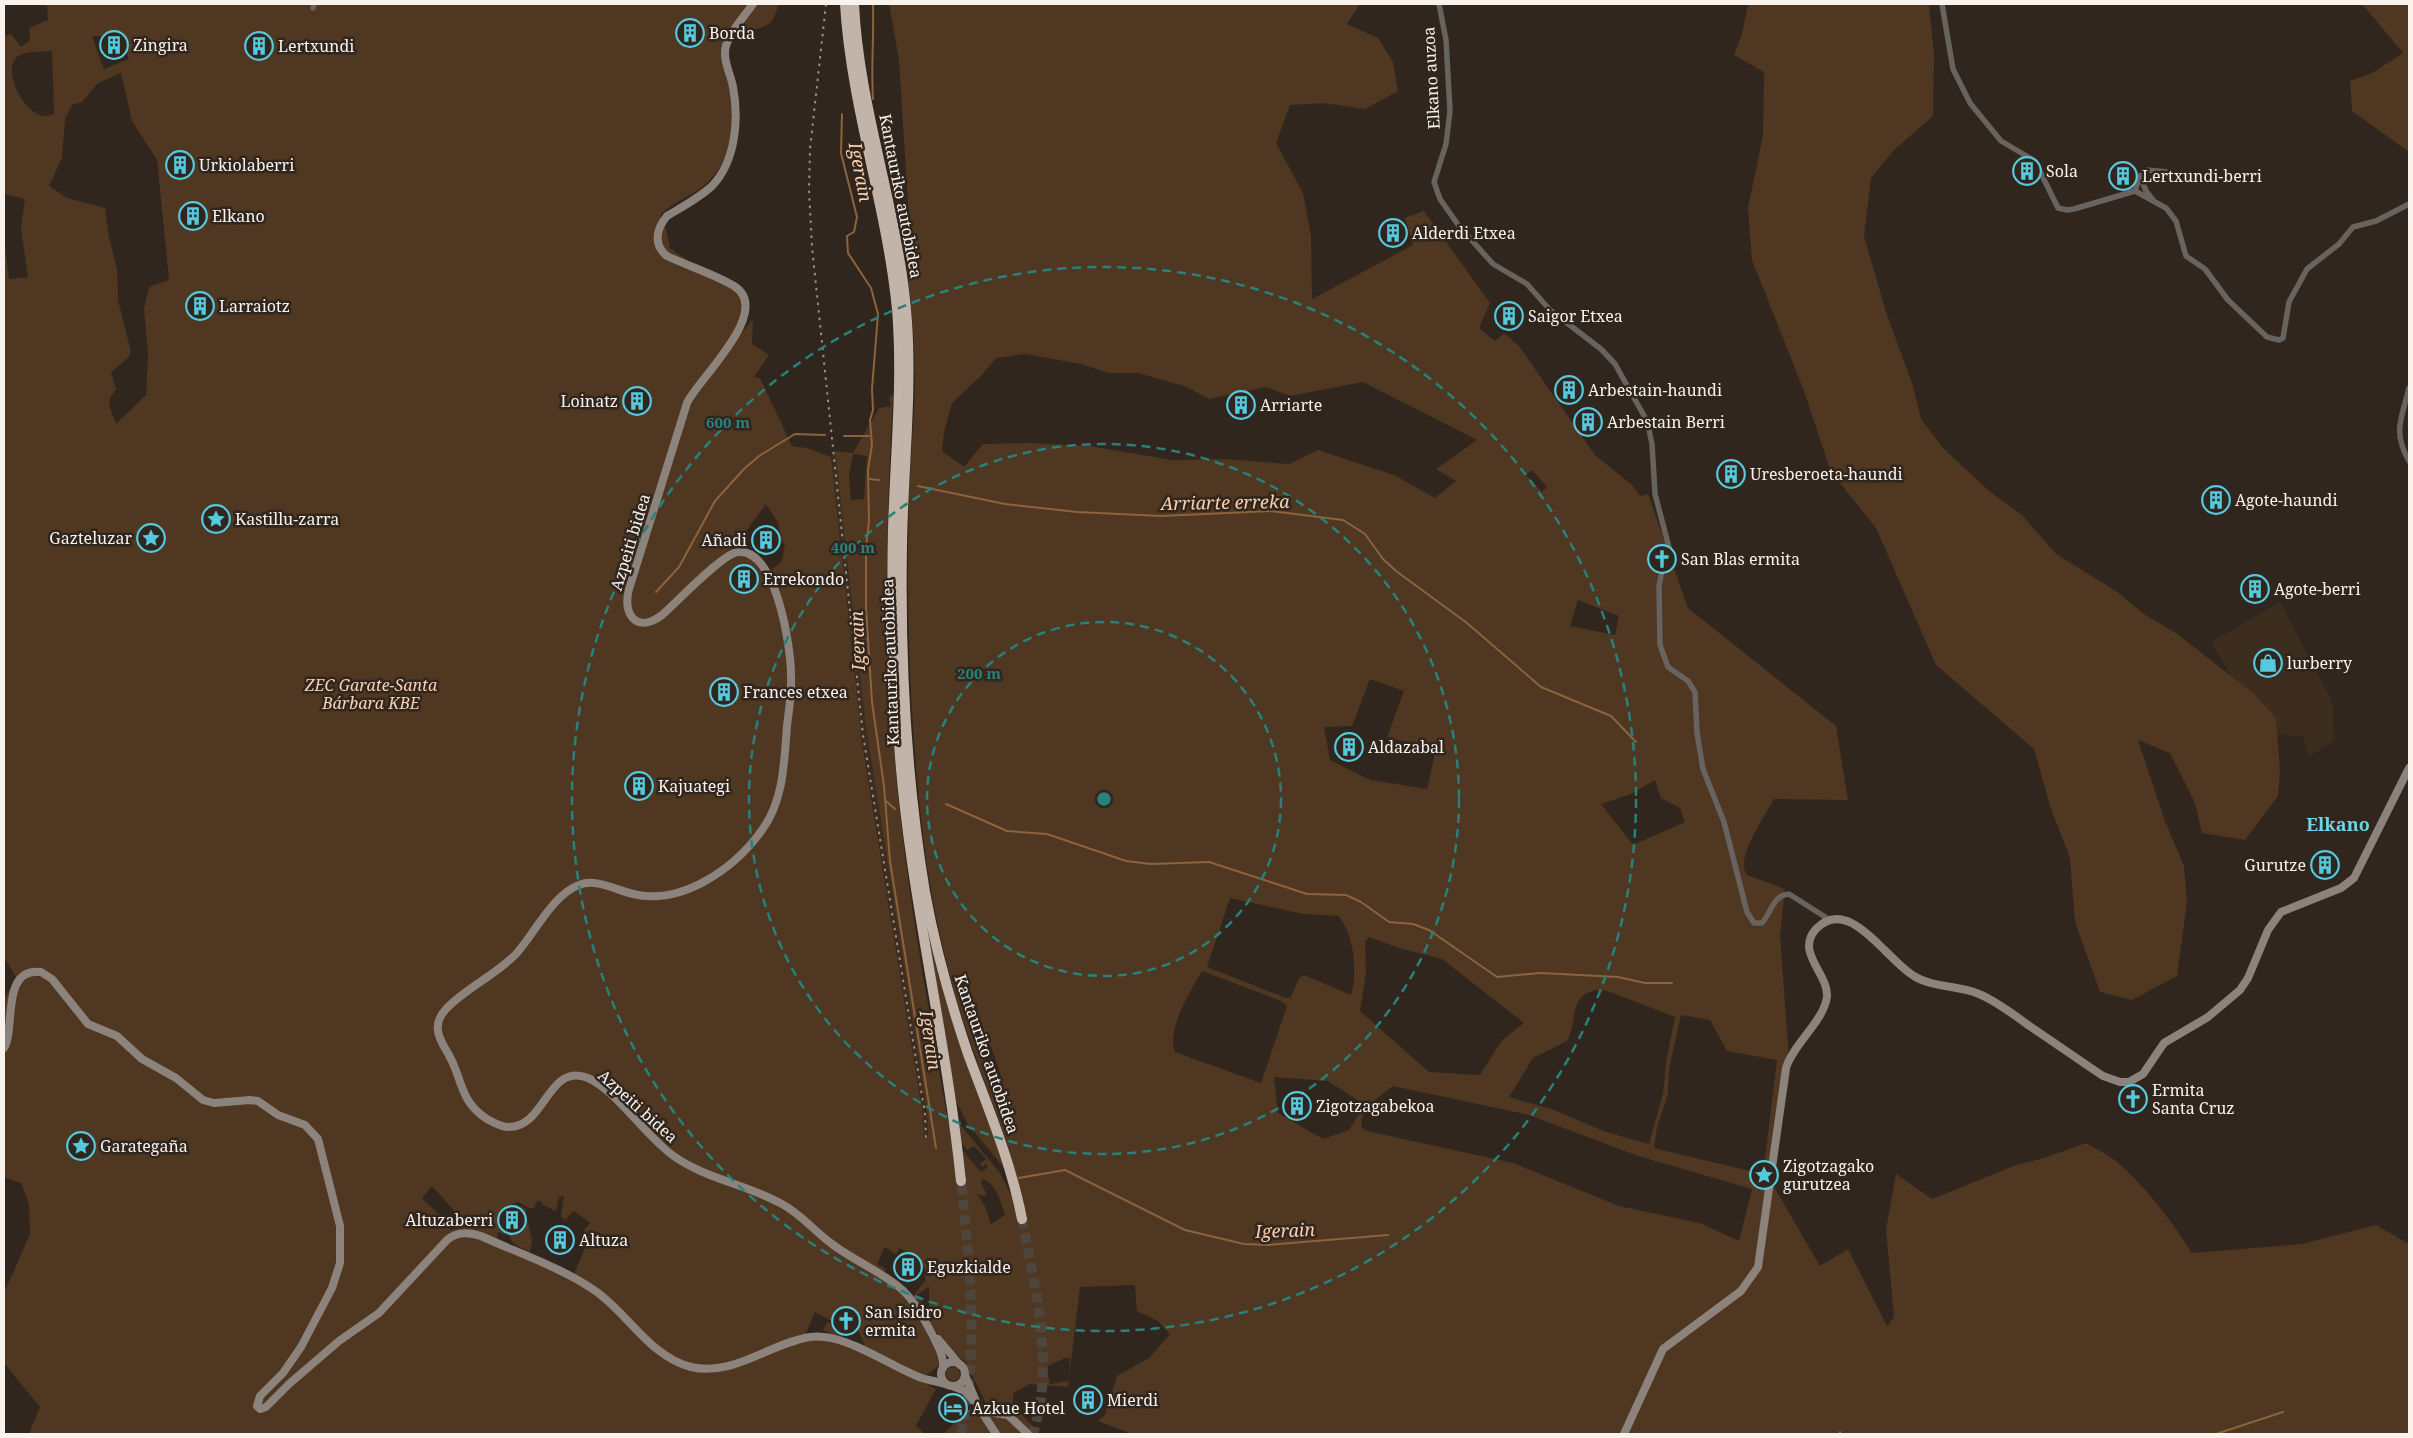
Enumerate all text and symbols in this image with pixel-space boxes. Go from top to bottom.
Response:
building icon: Borda [675,18,705,48]
place label: Borda [709,22,755,44]
street label: Elkano auzoa [1417,26,1445,130]
building icon: Zingira [99,30,129,60]
building icon: Lertxundi [244,31,274,61]
place label: Zingira [133,34,188,56]
place label: Lertxundi [278,35,354,57]
street label: Kantauriko autobidea [874,112,928,280]
water label: Igerain [843,139,879,204]
building icon: Urkiolaberri [165,150,195,180]
place label: Urkiolaberri [199,154,294,176]
building icon: Sola [2012,156,2042,186]
place label: Sola [2046,160,2078,182]
building icon: Lertxundi-berri [2108,161,2138,191]
place label: Lertxundi-berri [2142,165,2262,187]
building icon: Elkano [178,201,208,231]
place label: Elkano [212,205,265,227]
building icon: Alderdi Etxea [1378,218,1408,248]
place label: Alderdi Etxea [1412,222,1516,244]
building icon: Larraiotz [185,291,215,321]
place label: Larraiotz [219,295,290,317]
building icon: Saigor Etxea [1494,301,1524,331]
place label: Saigor Etxea [1528,305,1623,327]
building icon: Arbestain-haundi [1554,375,1584,405]
place label: Arbestain-haundi [1588,379,1722,401]
building icon: Loinatz [622,386,652,416]
place label: Loinatz [561,390,618,412]
building icon: Arriarte [1226,390,1256,420]
place label: Arriarte [1260,394,1322,416]
building icon: Arbestain Berri [1573,407,1603,437]
place label: Arbestain Berri [1607,411,1725,433]
text: 600 m [706,412,750,432]
building icon: Uresberoeta-haundi [1716,459,1746,489]
place label: Uresberoeta-haundi [1750,463,1903,485]
building icon: Agote-haundi [2201,485,2231,515]
water label: Arriarte erreka [1158,489,1290,515]
place label: Agote-haundi [2235,489,2338,511]
street label: Azpeiti bidea [605,491,655,593]
place icon: Kastillu-zarra [201,504,231,534]
place label: Kastillu-zarra [235,508,339,530]
place icon: Gazteluzar [136,523,166,553]
building icon: Añadi [751,525,781,555]
place label: Gazteluzar [49,527,132,549]
place label: Añadi [701,529,747,551]
text: 400 m [831,537,875,557]
church icon: San Blas ermita [1647,544,1677,574]
place label: San Blas ermita [1681,548,1800,570]
building icon: Errekondo [729,564,759,594]
place label: Errekondo [763,568,844,590]
building icon: Agote-berri [2240,574,2270,604]
street label: Kantauriko autobidea [876,578,904,746]
place label: Agote-berri [2274,578,2361,600]
water label: Igerain [844,610,870,673]
shop icon: lurberry [2253,648,2283,678]
place label: lurberry [2287,652,2353,674]
text: 200 m [957,663,1001,683]
park label: ZEC Garate-Santa Bárbara KBE [304,674,438,714]
building icon: Frances etxea [709,677,739,707]
place label: Frances etxea [743,681,848,703]
building icon: Aldazabal [1334,732,1364,762]
place label: Aldazabal [1368,736,1444,758]
building icon: Kajuategi [624,771,654,801]
place label: Kajuategi [658,775,730,797]
centre of rings [1095,790,1113,808]
district label: Elkano [2306,812,2370,836]
building icon: Gurutze [2310,850,2340,880]
place label: Gurutze [2244,854,2306,876]
street label: Kantauriko autobidea [949,972,1025,1136]
water label: Igerain [914,1007,948,1072]
street label: Azpeiti bidea [593,1064,683,1148]
place label: Ermita Santa Cruz [2152,1079,2235,1119]
church icon: Ermita Santa Cruz [2118,1084,2148,1114]
building icon: Zigotzagabekoa [1282,1091,1312,1121]
place label: Zigotzagabekoa [1316,1095,1435,1117]
place icon: Garategaña [66,1131,96,1161]
place label: Garategaña [100,1135,188,1157]
place label: Zigotzagako gurutzea [1783,1155,1874,1195]
place icon: Zigotzagako gurutzea [1749,1160,1779,1190]
building icon: Altuzaberri [497,1205,527,1235]
place label: Altuzaberri [405,1209,493,1231]
water label: Igerain [1253,1217,1316,1243]
building icon: Altuza [545,1225,575,1255]
place label: Altuza [579,1229,628,1251]
building icon: Eguzkialde [893,1252,923,1282]
place label: Eguzkialde [927,1256,1011,1278]
place label: San Isidro ermita [865,1301,942,1341]
church icon: San Isidro ermita [831,1306,861,1336]
building icon: Mierdi [1073,1385,1103,1415]
place label: Mierdi [1107,1389,1158,1411]
hotel icon: Azkue Hotel [938,1393,968,1423]
place label: Azkue Hotel [972,1397,1065,1419]

